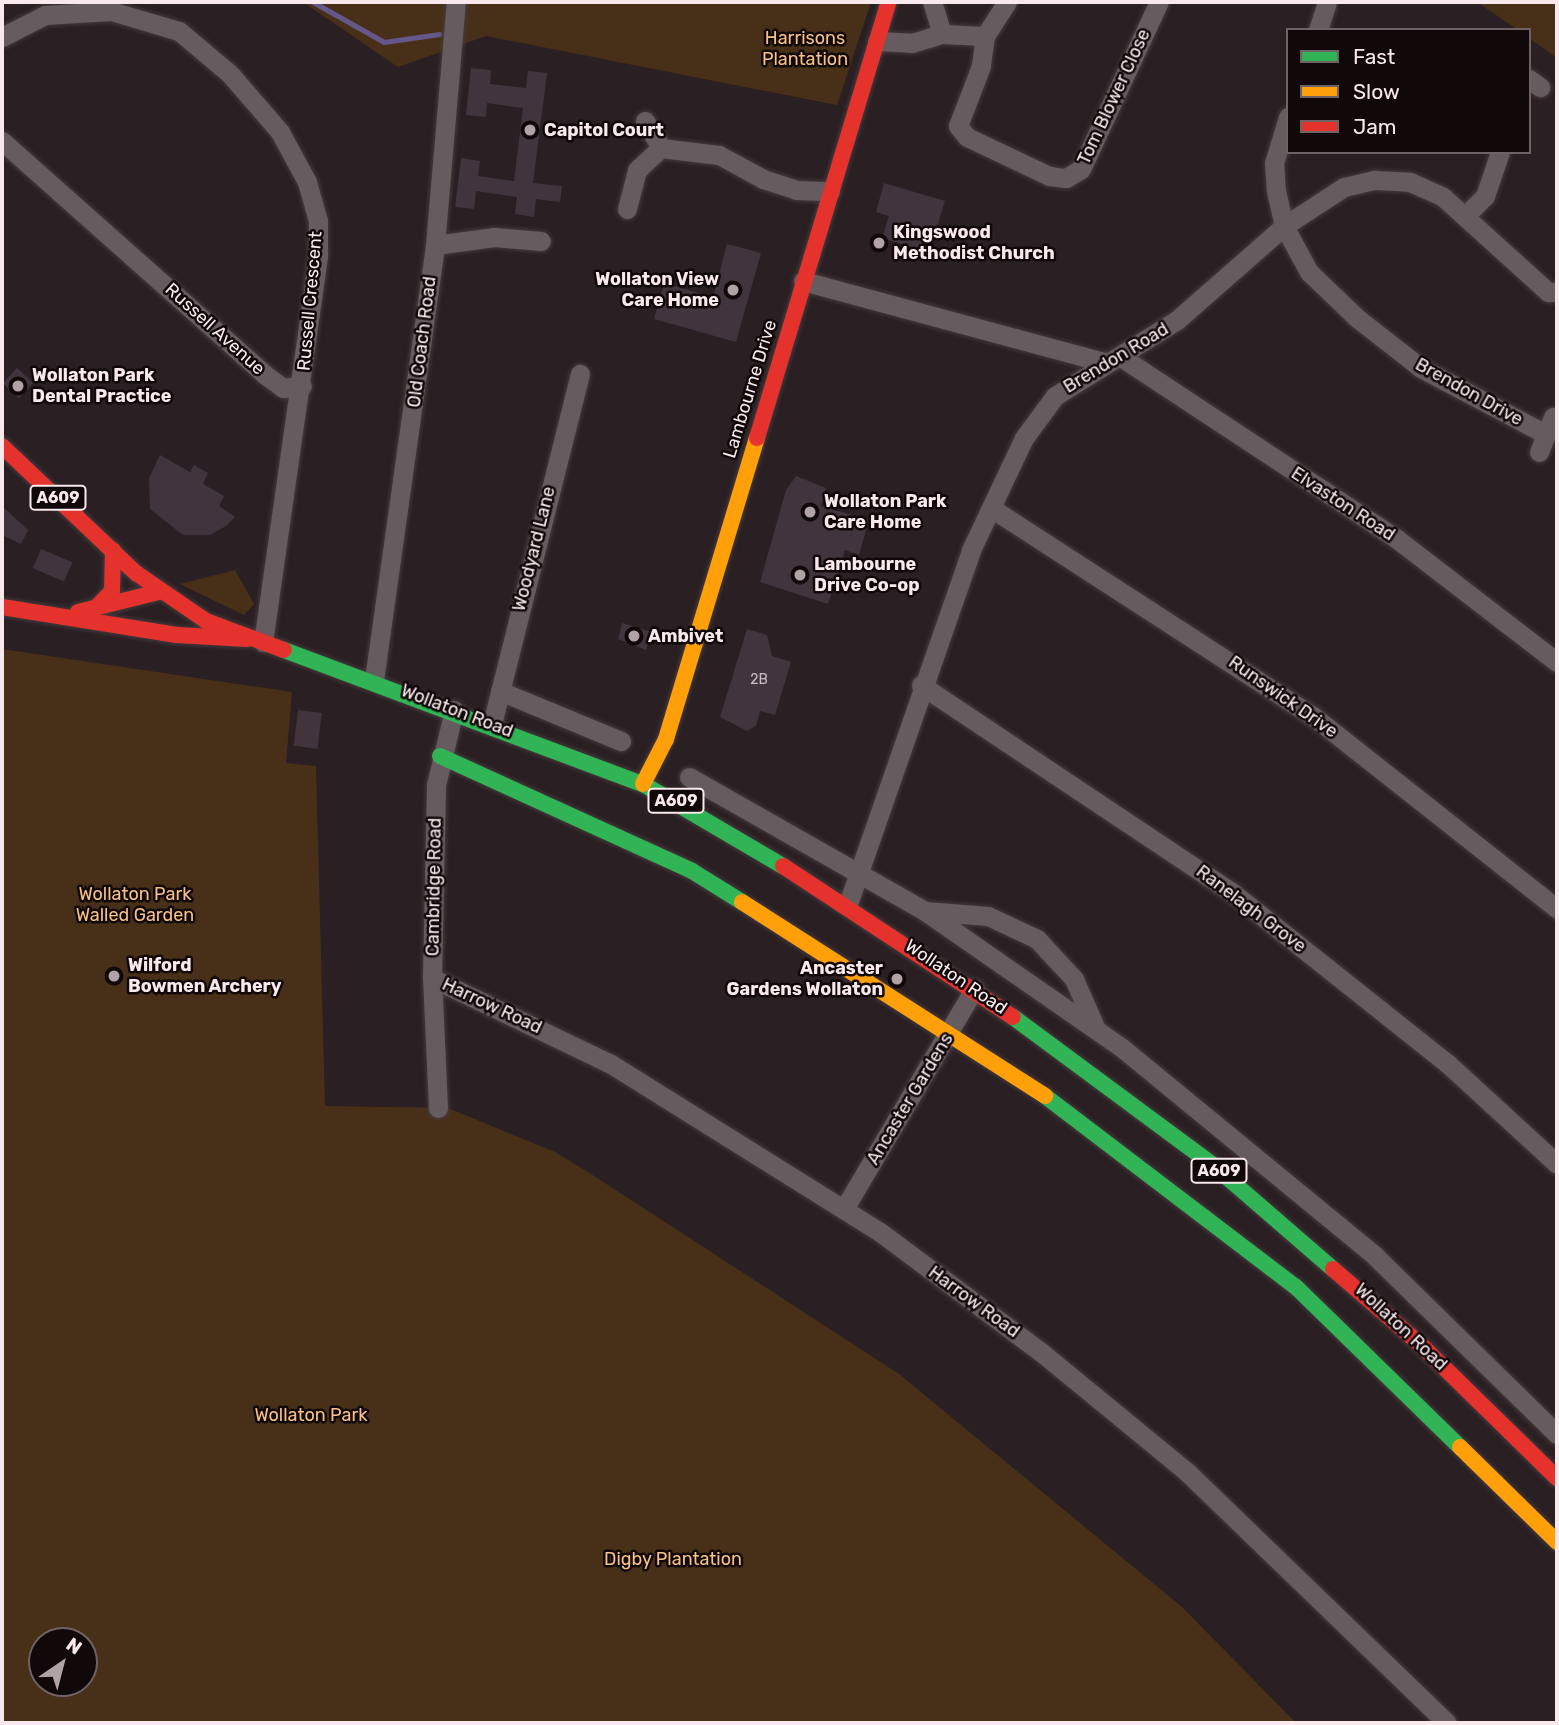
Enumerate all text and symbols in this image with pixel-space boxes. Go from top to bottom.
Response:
street label: Tom Blower Close [1073,26,1155,168]
park label: Harrisons Plantation [762,28,848,70]
legend [1286,28,1531,154]
text: Fast [1353,44,1395,69]
text: Slow [1353,79,1400,104]
text: Jam [1353,114,1397,139]
place label: Capitol Court [544,119,664,141]
marker: Capitol Court [522,122,538,138]
place label: Kingswood Methodist Church [893,222,1055,264]
street label: Russell Crescent [293,230,327,372]
marker: Kingswood Methodist Church [871,235,887,251]
place label: Wollaton View Care Home [595,269,719,312]
street label: Old Coach Road [403,275,441,409]
street label: Russell Avenue [160,278,270,380]
marker: Wollaton View Care Home [725,282,741,298]
street label: Lambourne Drive [719,317,781,461]
street label: Brendon Road [1060,318,1172,398]
street label: Brendon Drive [1412,354,1526,430]
place label: Wollaton Park Dental Practice [32,365,171,408]
marker: Wollaton Park Dental Practice [10,378,26,394]
street label: Elvaston Road [1287,462,1399,546]
street label: Woodyard Lane [508,484,560,614]
road number: A609 [28,485,88,510]
place label: Wollaton Park Care Home [824,491,947,534]
marker: Wollaton Park Care Home [802,504,818,520]
place label: Lambourne Drive Co-op [814,554,920,596]
marker: Lambourne Drive Co-op [792,567,808,583]
place label: Ambivet [648,625,723,647]
marker: Ambivet [626,628,642,644]
street label: Runswick Drive [1224,651,1342,743]
house number: 2B [750,672,768,688]
street label: Wollaton Road [398,680,516,742]
road number: A609 [646,788,706,814]
street label: Cambridge Road [422,818,446,956]
street label: Ranelagh Grove [1192,861,1310,957]
park label: Wollaton Park Walled Garden [76,884,194,926]
street label: Wollaton Road [901,935,1011,1019]
place label: Wilford Bowmen Archery [128,955,282,998]
place label: Ancaster Gardens Wollaton [726,958,883,1000]
marker: Wilford Bowmen Archery [106,968,122,984]
marker: Ancaster Gardens Wollaton [889,971,905,987]
street label: Harrow Road [439,973,545,1039]
street label: Ancaster Gardens [862,1029,958,1169]
road number: A609 [1189,1158,1249,1184]
street label: Harrow Road [924,1262,1024,1342]
street label: Wollaton Road [1350,1279,1452,1375]
park label: Wollaton Park [254,1404,368,1426]
park label: Digby Plantation [604,1548,742,1570]
north arrow [28,1627,98,1697]
text: N [62,1633,86,1659]

